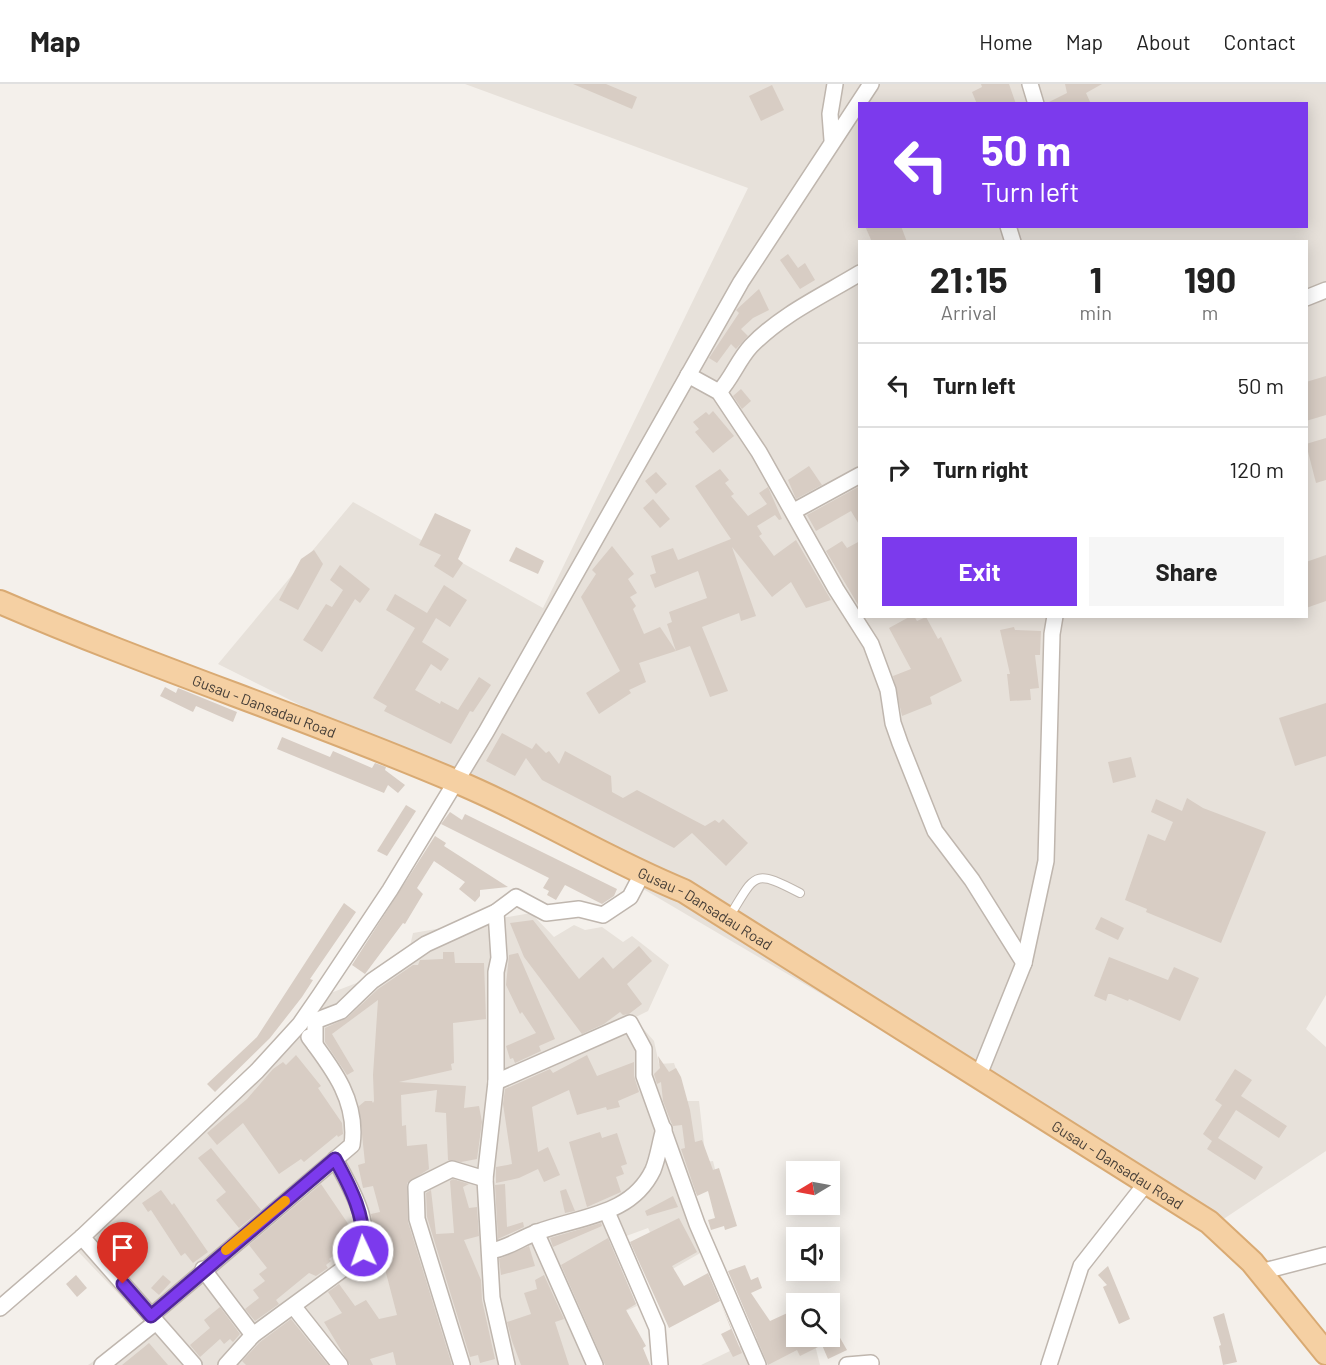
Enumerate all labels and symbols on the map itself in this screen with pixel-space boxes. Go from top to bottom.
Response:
street label: Gusau - Dansadau Road [190,671,339,741]
street label: Gusau - Dansadau Road [635,863,776,954]
street label: Gusau - Dansadau Road [1049,1116,1187,1213]
north arrow [786,1161,840,1215]
position arrow [331,1219,395,1283]
pin [97,1222,148,1284]

